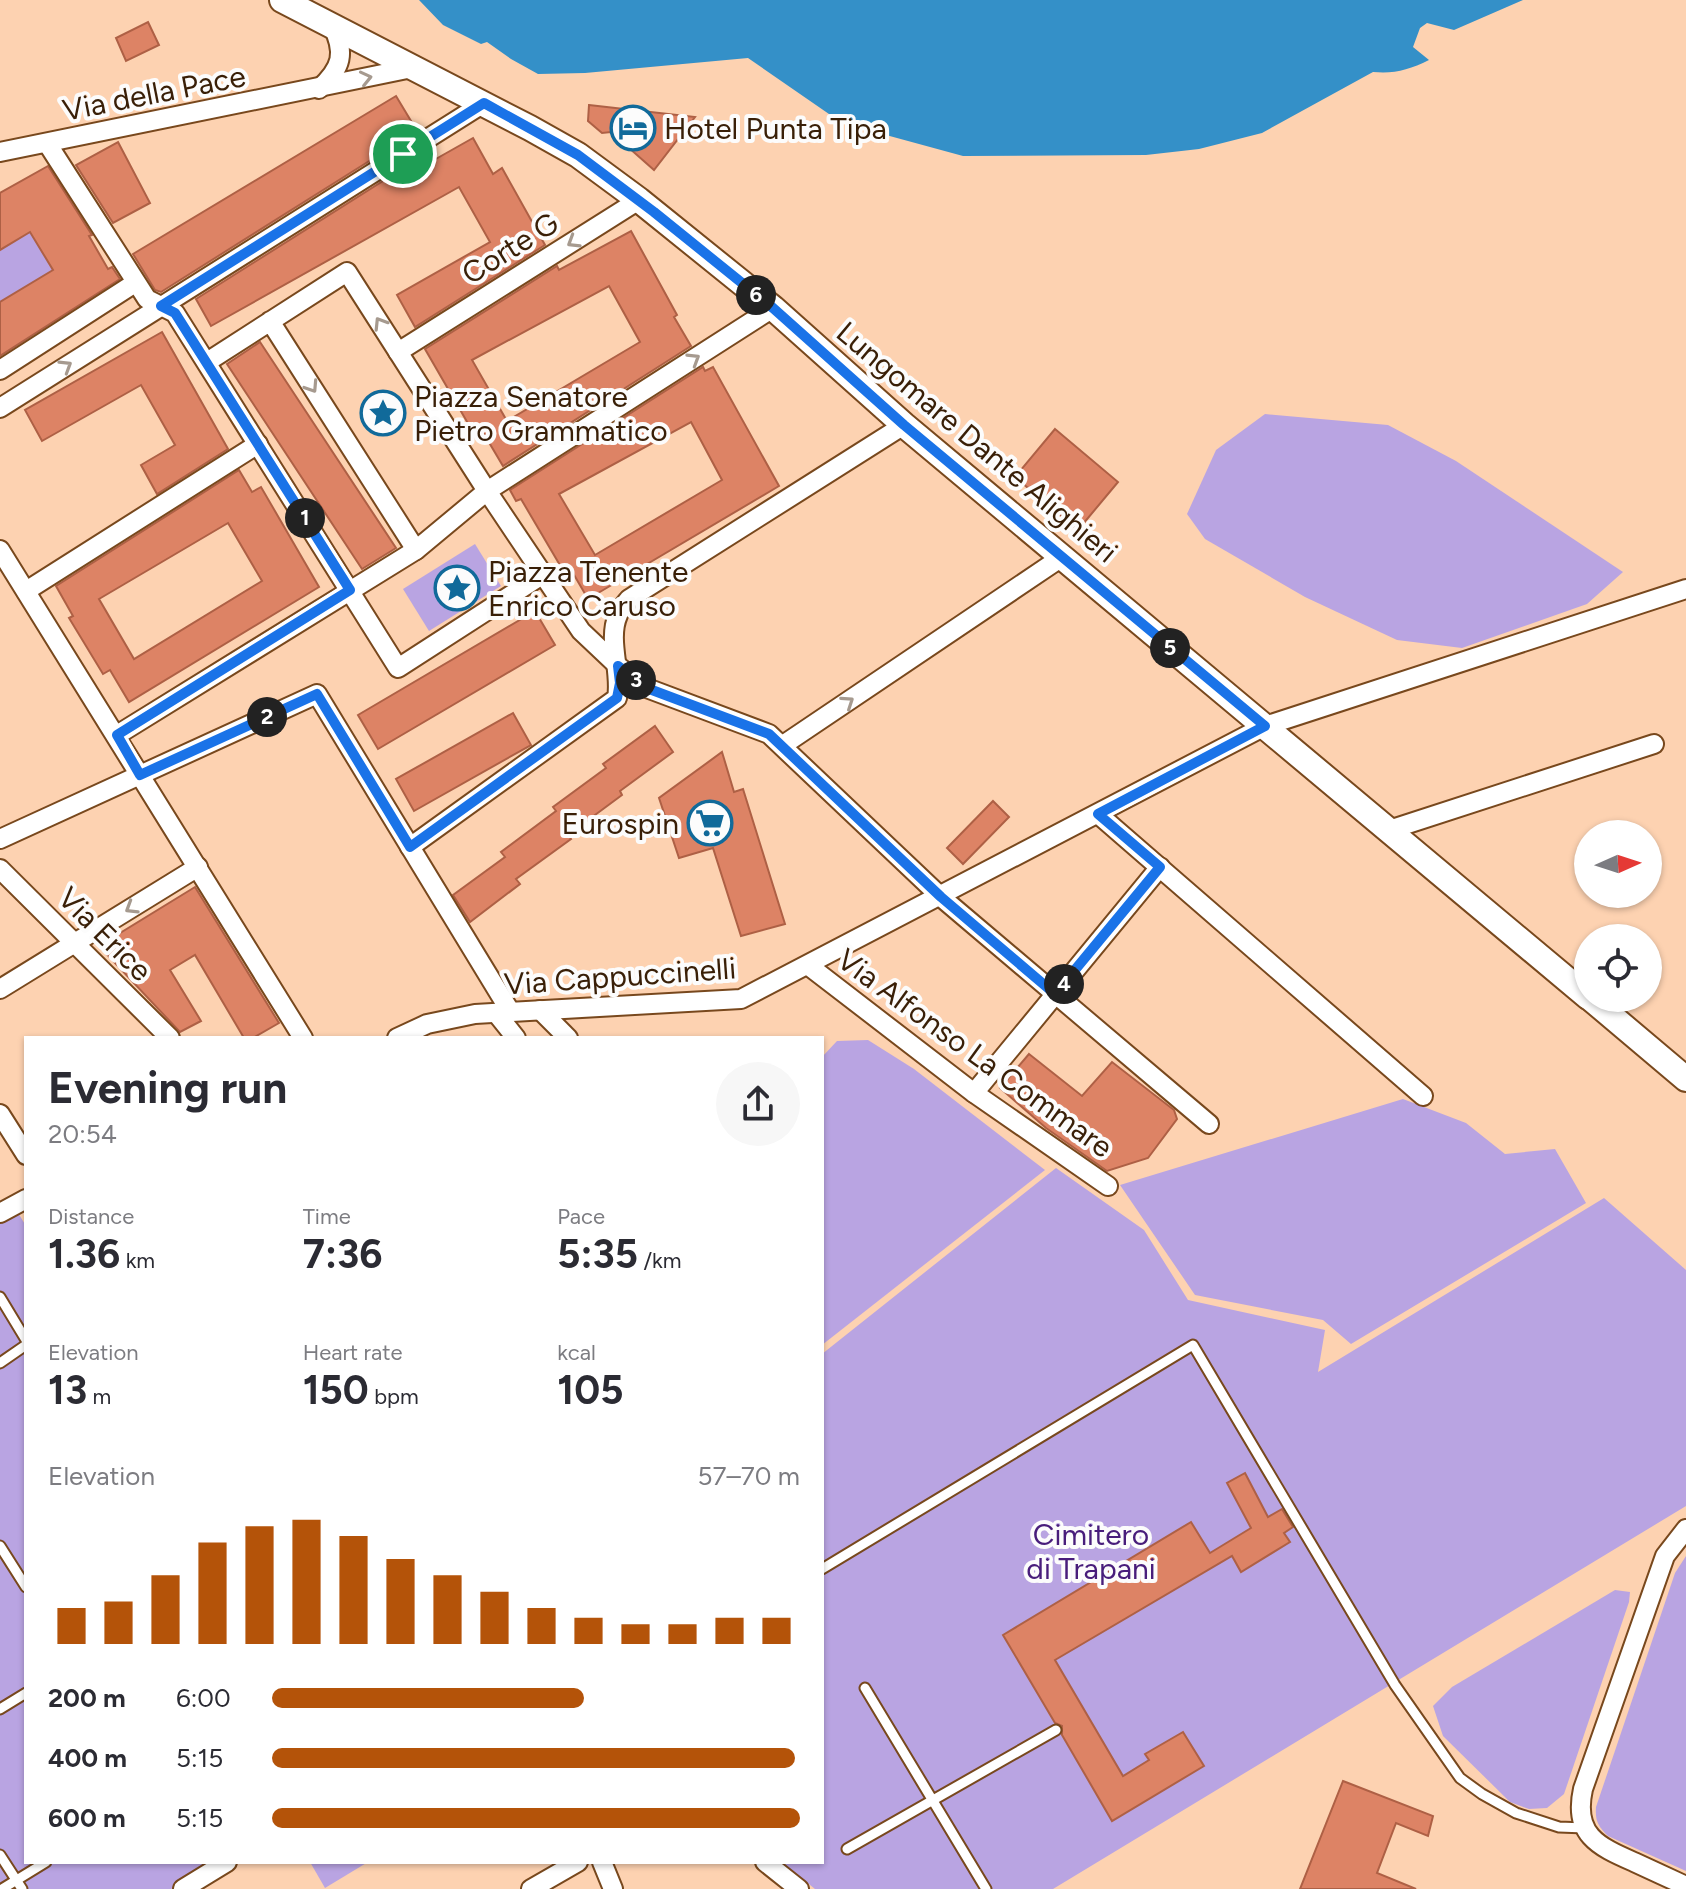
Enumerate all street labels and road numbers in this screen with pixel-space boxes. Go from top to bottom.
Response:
street label: Via della Pace [60,57,248,129]
street label: Corte G [455,204,565,292]
street label: Lungomare Dante Alighieri [829,314,1125,570]
street label: Via Erice [50,879,160,989]
street label: Via Alfonso La Commare [830,941,1120,1165]
street label: Via Cappuccinelli [503,949,737,1003]

